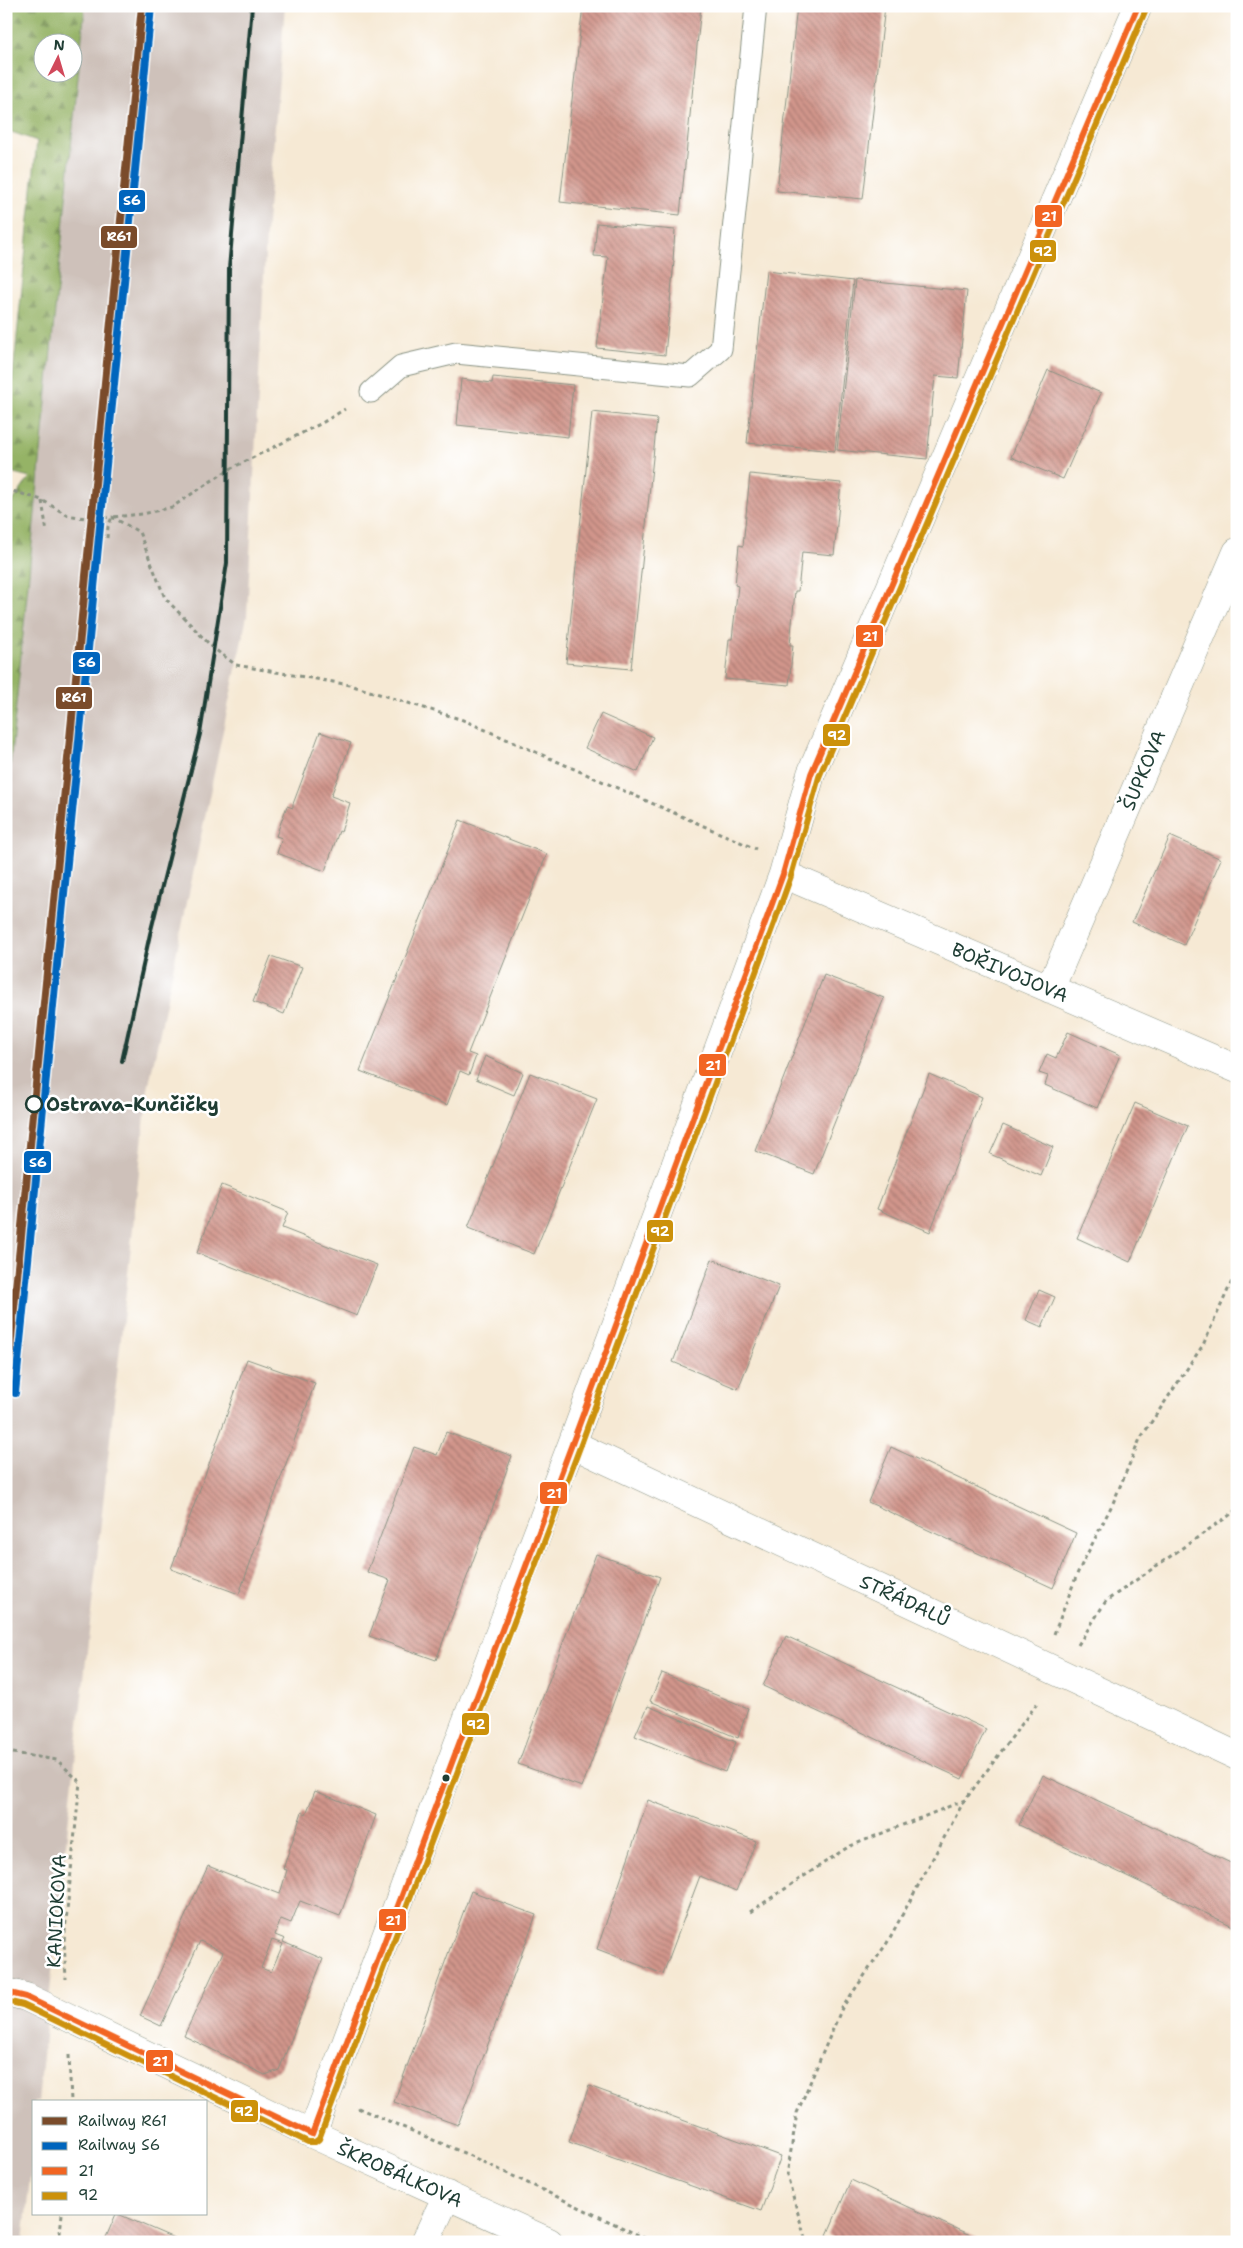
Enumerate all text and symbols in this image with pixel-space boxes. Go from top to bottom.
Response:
north arrow [32,32,82,82]
text: N [53,36,65,54]
line badge: S6 [118,189,146,213]
text: S6 [123,191,141,209]
line badge: 21 [1034,204,1063,228]
text: 21 [1041,207,1057,225]
line badge: R61 [100,225,138,249]
text: R61 [106,227,132,245]
line badge: 92 [1029,239,1057,263]
text: 92 [1033,242,1053,260]
line badge: 21 [855,624,884,648]
text: 21 [862,627,878,645]
line badge: S6 [72,651,101,675]
text: S6 [78,653,96,671]
line badge: R61 [55,686,93,710]
text: R61 [61,688,87,706]
line badge: 92 [822,723,851,747]
text: 92 [827,726,847,744]
street label: ŠUPKOVA [1115,726,1172,814]
street label: BOŘIVOJOVA [948,936,1072,1008]
line badge: 21 [698,1053,727,1077]
text: 21 [705,1056,721,1074]
place label: Ostrava-Kunčičky [46,1092,219,1117]
marker: Ostrava-Kunčičky [25,1095,43,1113]
line badge: S6 [23,1150,52,1174]
text: S6 [29,1153,47,1171]
line badge: 92 [646,1219,674,1243]
text: 92 [650,1222,670,1240]
line badge: 21 [539,1481,568,1505]
text: 21 [546,1484,562,1502]
street label: STŘÁDALŮ [856,1566,955,1632]
line badge: 92 [461,1712,490,1736]
text: 92 [466,1715,486,1733]
unlabelled marker [441,1773,451,1783]
street label: KANIOKOVA [41,1853,72,1968]
line badge: 21 [378,1908,407,1932]
text: 21 [385,1911,401,1929]
line badge: 21 [145,2049,174,2073]
text: 21 [152,2052,168,2070]
line badge: 92 [230,2099,259,2123]
legend [32,2100,208,2216]
text: 92 [234,2102,254,2120]
text: Railway R61 [78,2111,167,2131]
text: Railway S6 [78,2135,160,2155]
street label: ŠKROBÁLKOVA [333,2135,467,2213]
text: 21 [78,2161,94,2181]
text: 92 [78,2185,98,2205]

